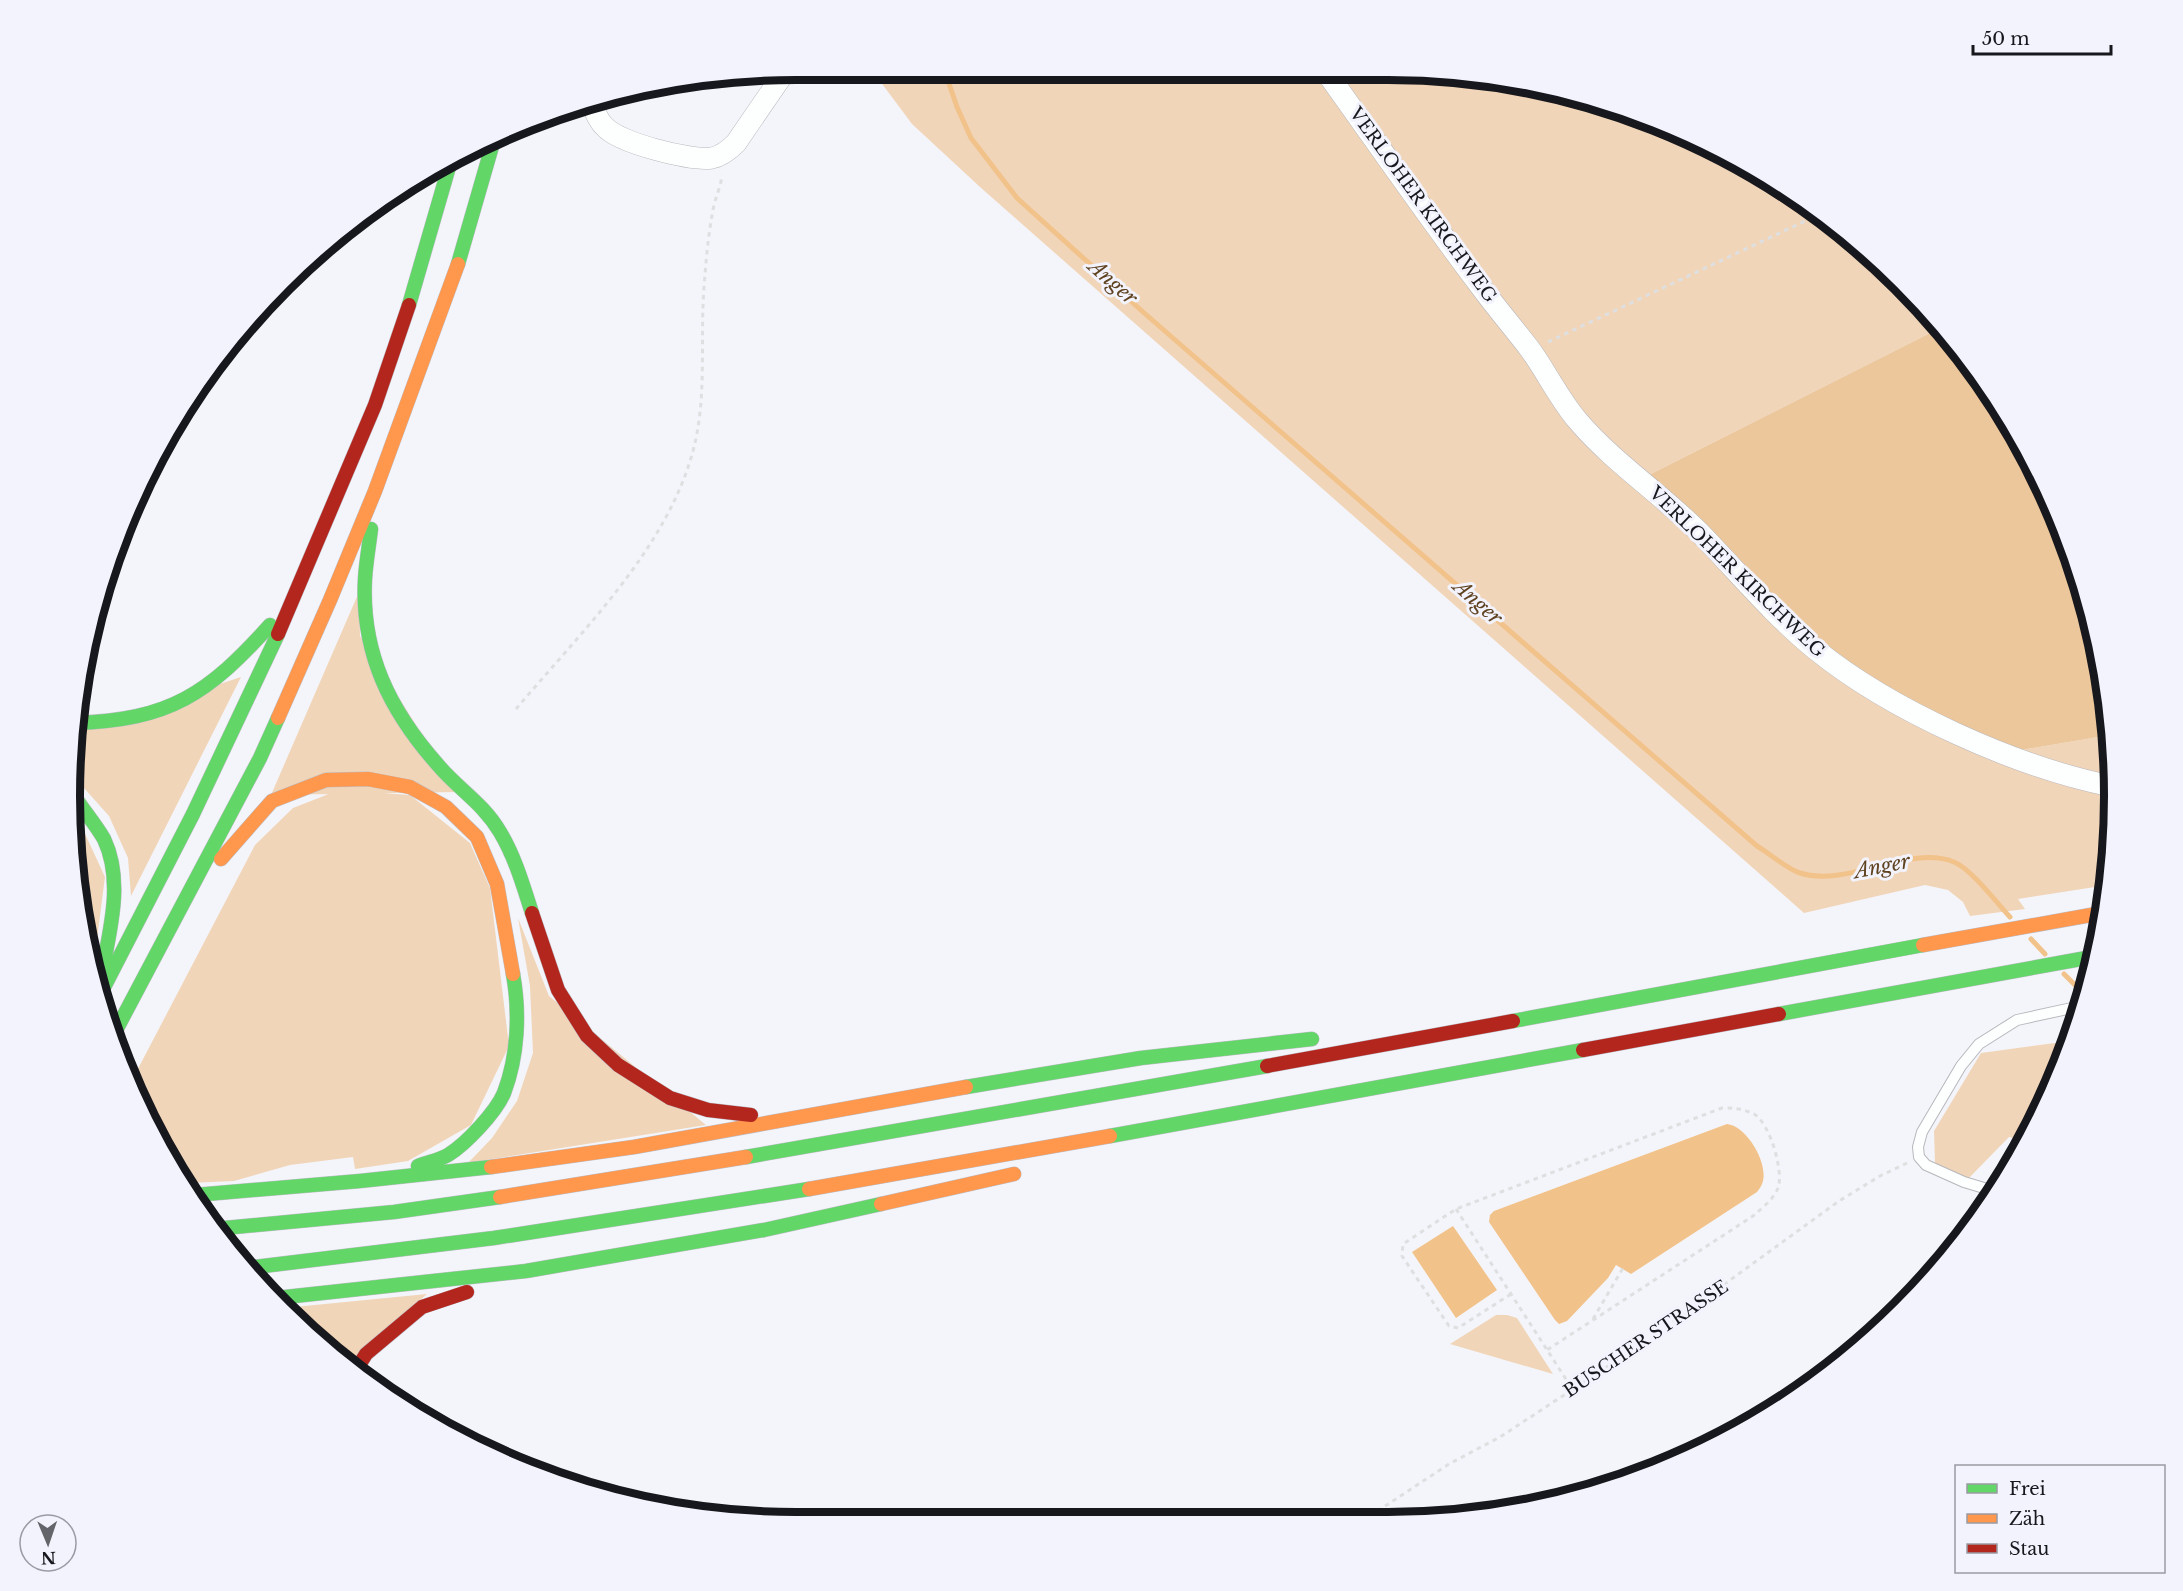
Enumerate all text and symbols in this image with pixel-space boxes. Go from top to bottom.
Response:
scale bar [1973,18,2111,56]
text: 50 m [1982,28,2030,50]
street label: VERLOHER KIRCHWEG [1344,102,1501,307]
water label: Anger [1082,252,1143,310]
street label: VERLOHER KIRCHWEG [1644,481,1830,662]
water label: Anger [1447,572,1508,630]
water label: Anger [1849,849,1913,884]
street label: BUSCHER STRASSE [1560,1276,1732,1402]
legend [1955,1465,2165,1573]
text: Frei [2009,1478,2046,1500]
text: Zäh [2009,1508,2045,1530]
north arrow [18,1513,78,1573]
text: Stau [2009,1538,2049,1560]
text: N [41,1548,56,1568]

